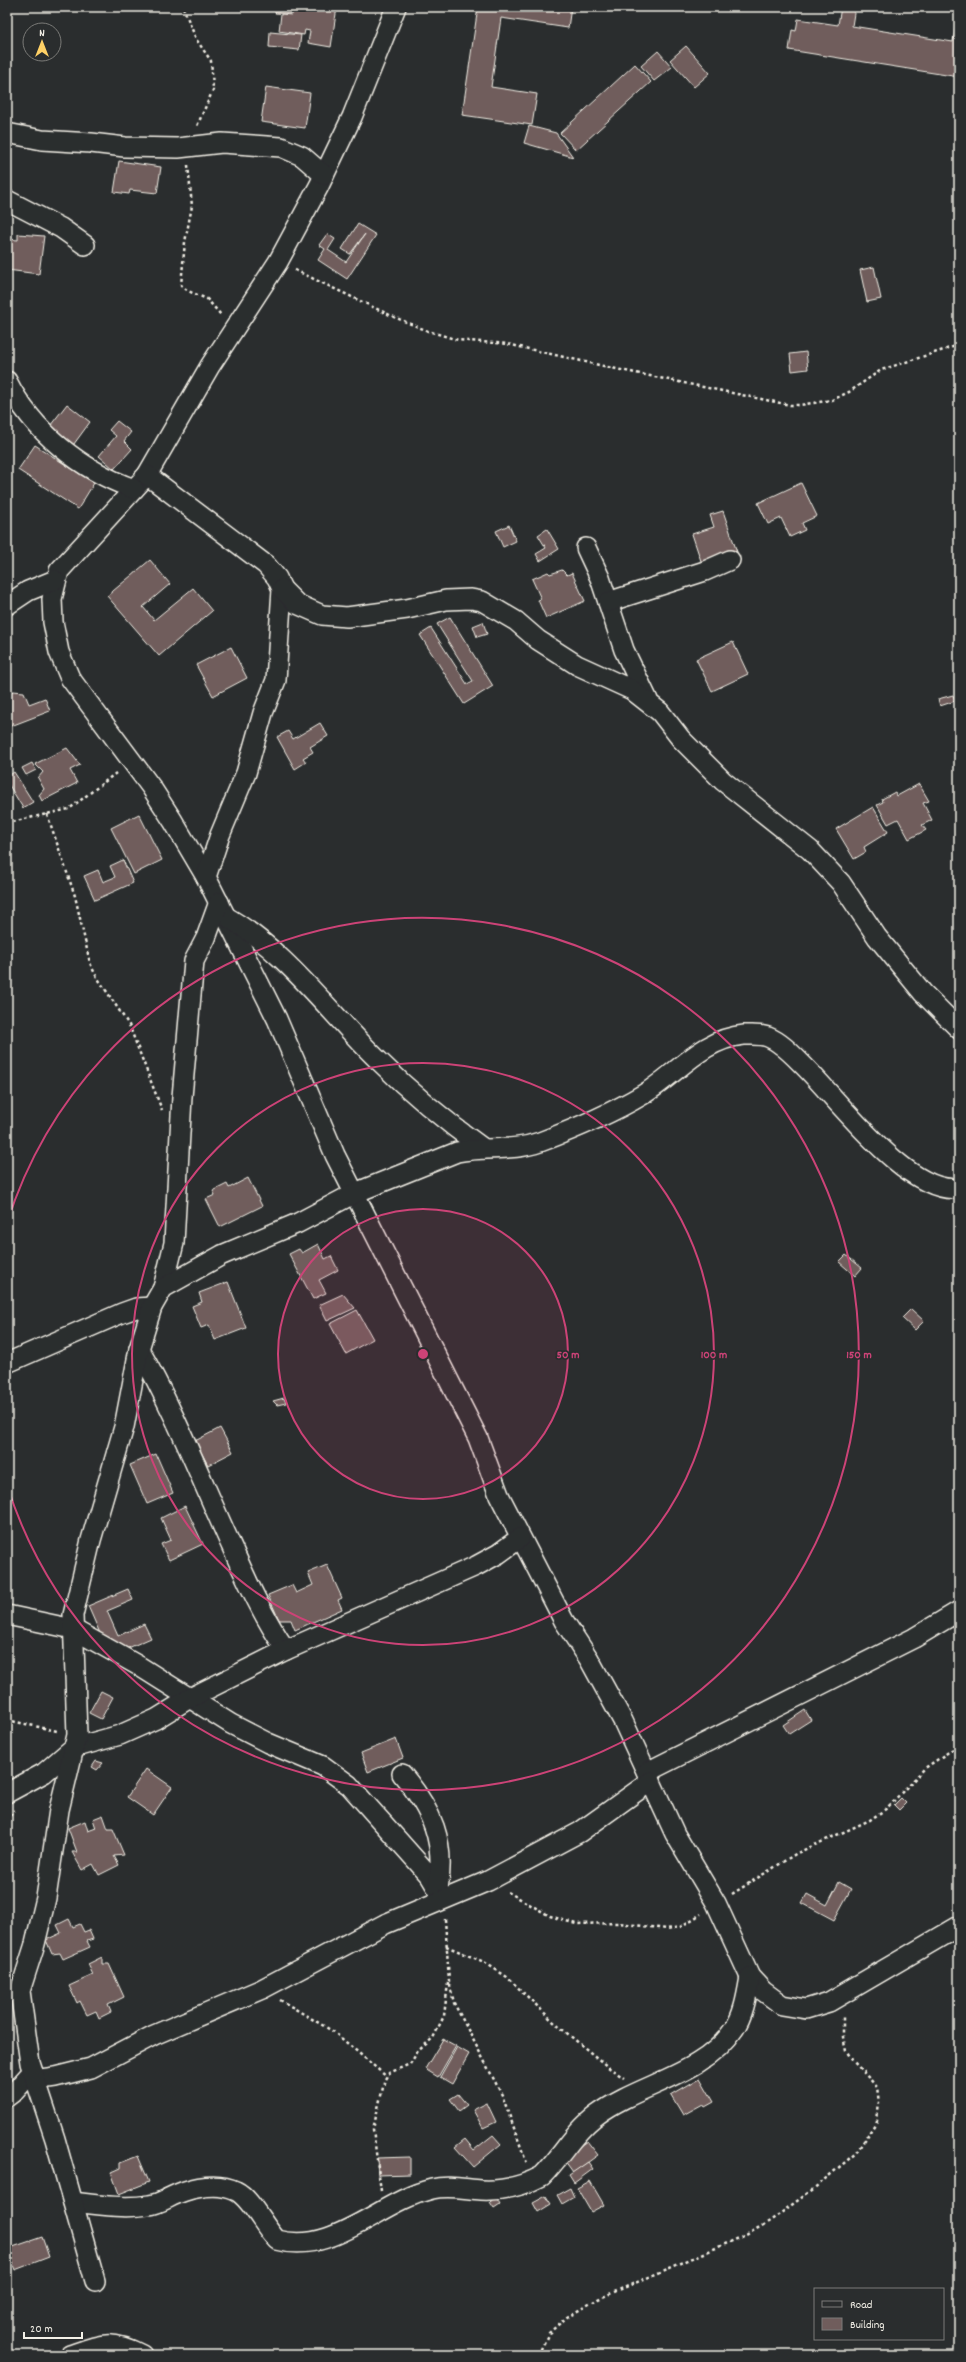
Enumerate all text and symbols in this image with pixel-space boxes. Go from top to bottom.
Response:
north arrow [22,22,62,62]
text: N [39,26,45,42]
centre of rings [416,1347,430,1361]
text: 50 m [556,1347,580,1364]
text: 100 m [701,1347,727,1364]
text: 150 m [846,1347,872,1364]
legend [814,2288,944,2340]
text: Road [850,2297,872,2314]
scale bar [24,2314,82,2340]
text: Building [850,2317,885,2334]
text: 20 m [30,2321,53,2338]

